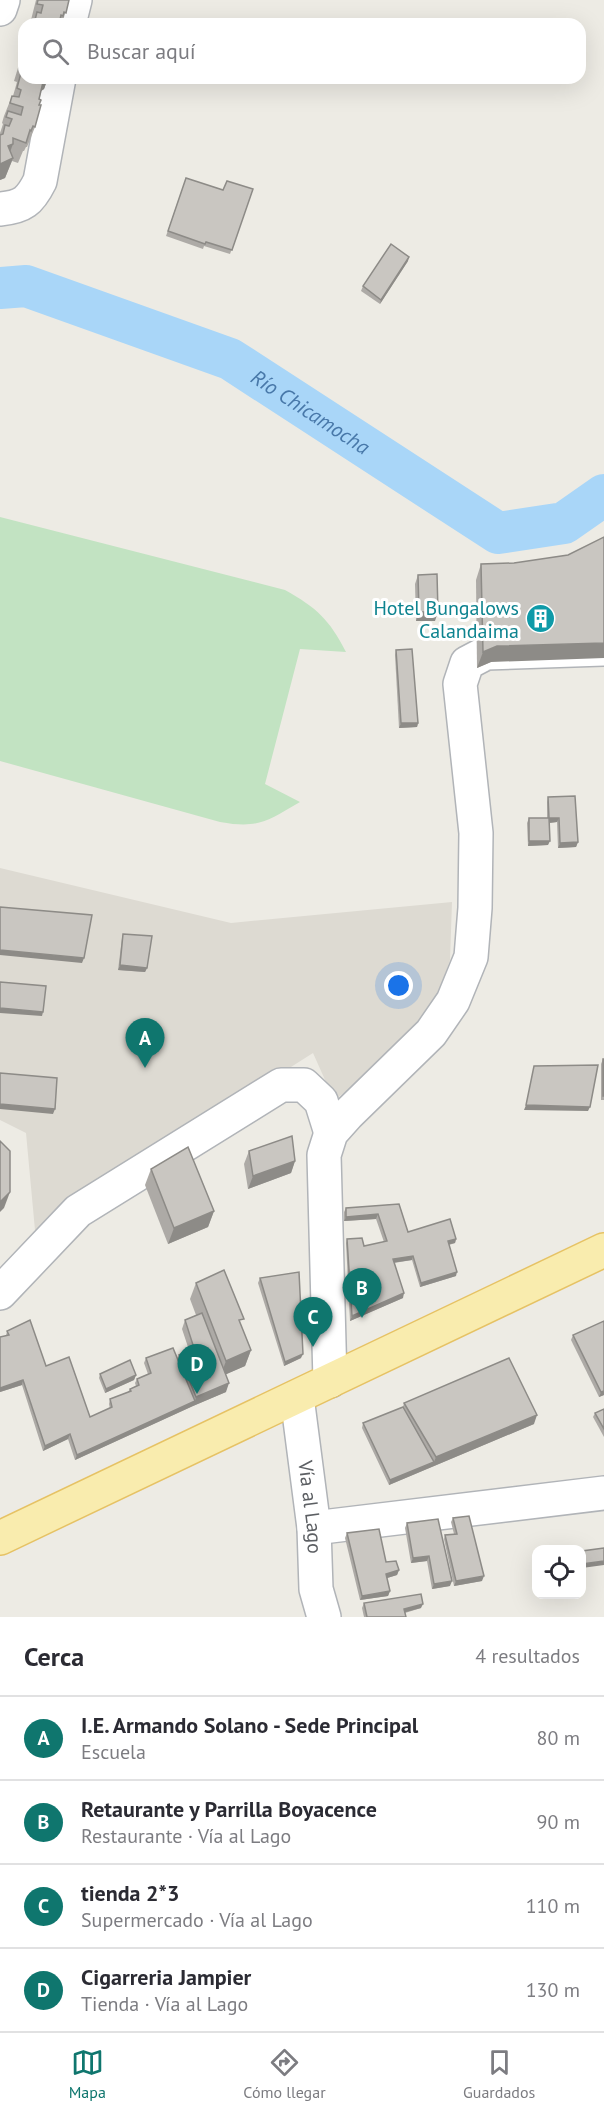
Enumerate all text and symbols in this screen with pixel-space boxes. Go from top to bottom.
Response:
search box [18,18,586,84]
icon: search [39,35,72,68]
text: Buscar aquí [87,37,196,65]
water label: Río Chicamocha [246,363,376,460]
place label: Hotel Bungalows Calandaima [373,595,519,644]
building icon: Hotel Bungalows Calandaima [524,603,556,635]
your location [384,971,413,1000]
pin: A [126,1018,164,1068]
pin: B [342,1268,382,1318]
pin: C [294,1298,332,1347]
pin: D [178,1344,216,1394]
street label: Vía al Lago [292,1458,328,1554]
map controls [532,1545,586,1599]
button: locate [532,1545,586,1599]
text: Cerca [24,1640,84,1673]
text: 4 resultados [475,1643,580,1669]
text: I.E. Armando Solano - Sede Principal [81,1711,418,1739]
text: A [37,1725,50,1751]
text: 80 m [537,1725,580,1751]
text: Escuela [81,1739,146,1765]
text: Retaurante y Parrilla Boyacence [81,1795,377,1823]
text: B [38,1809,49,1835]
text: 90 m [537,1809,580,1835]
text: Restaurante · Vía al Lago [81,1823,291,1849]
text: tienda 2*3 [81,1879,179,1907]
text: C [38,1893,49,1919]
text: 110 m [526,1893,580,1919]
text: Supermercado · Vía al Lago [81,1907,313,1933]
text: Cigarreria Jampier [81,1963,251,1991]
text: D [37,1977,50,2003]
text: 130 m [526,1977,580,2003]
text: Tienda · Vía al Lago [81,1991,248,2017]
tab: Mapa [69,2046,106,2102]
tab: Cómo llegar [243,2046,326,2102]
tab: Guardados [463,2046,535,2102]

